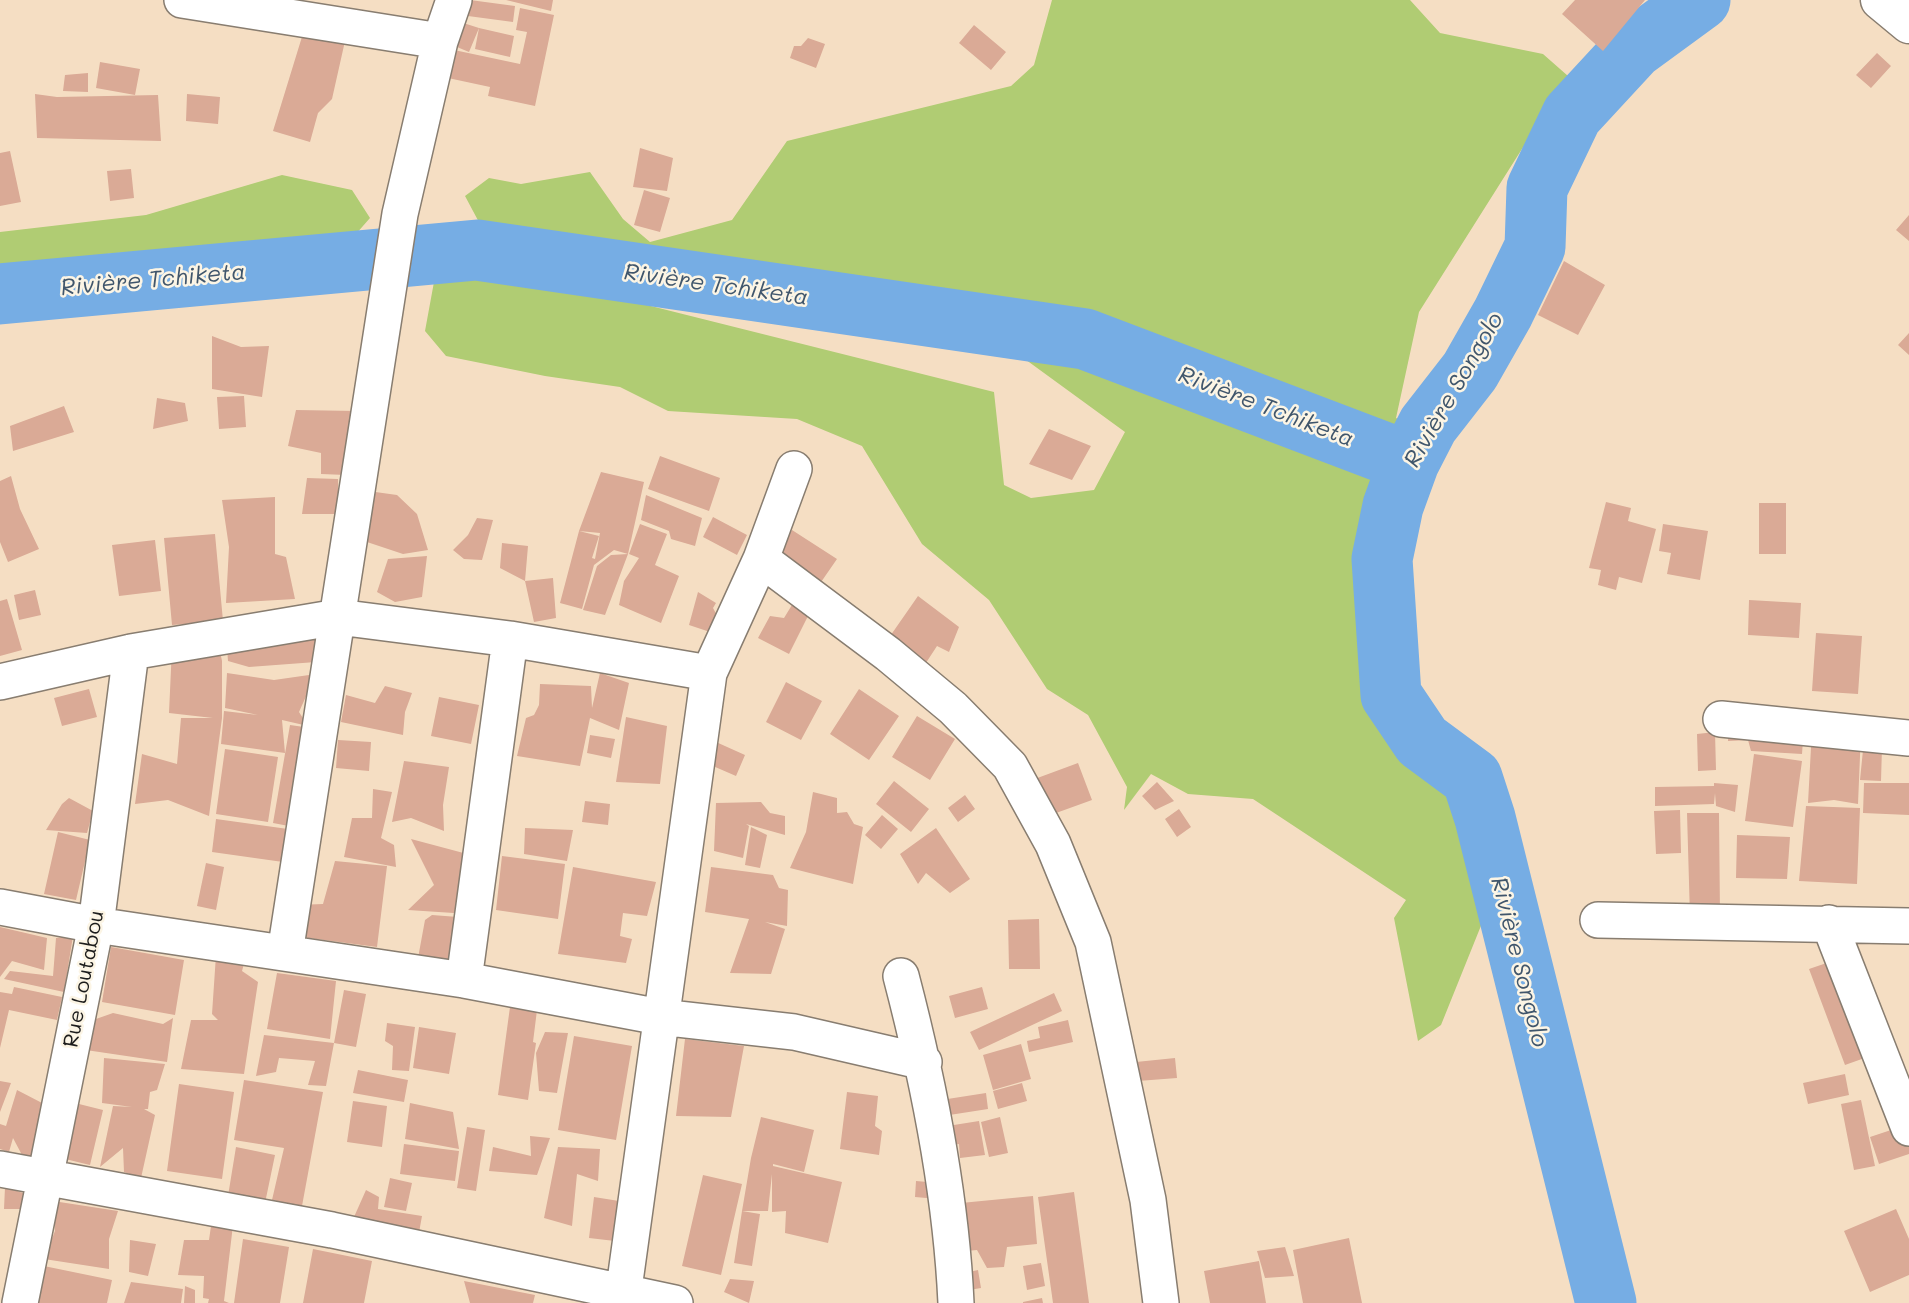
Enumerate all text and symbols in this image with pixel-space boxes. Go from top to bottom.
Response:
water label: Rivière Tchiketa [59,258,247,302]
water label: Rivière Tchiketa [622,258,810,312]
water label: Rivière Songolo [1399,308,1509,472]
water label: Rivière Tchiketa [1174,361,1358,453]
water label: Rivière Songolo [1485,874,1553,1050]
street label: Rue Loutabou [58,908,110,1050]

